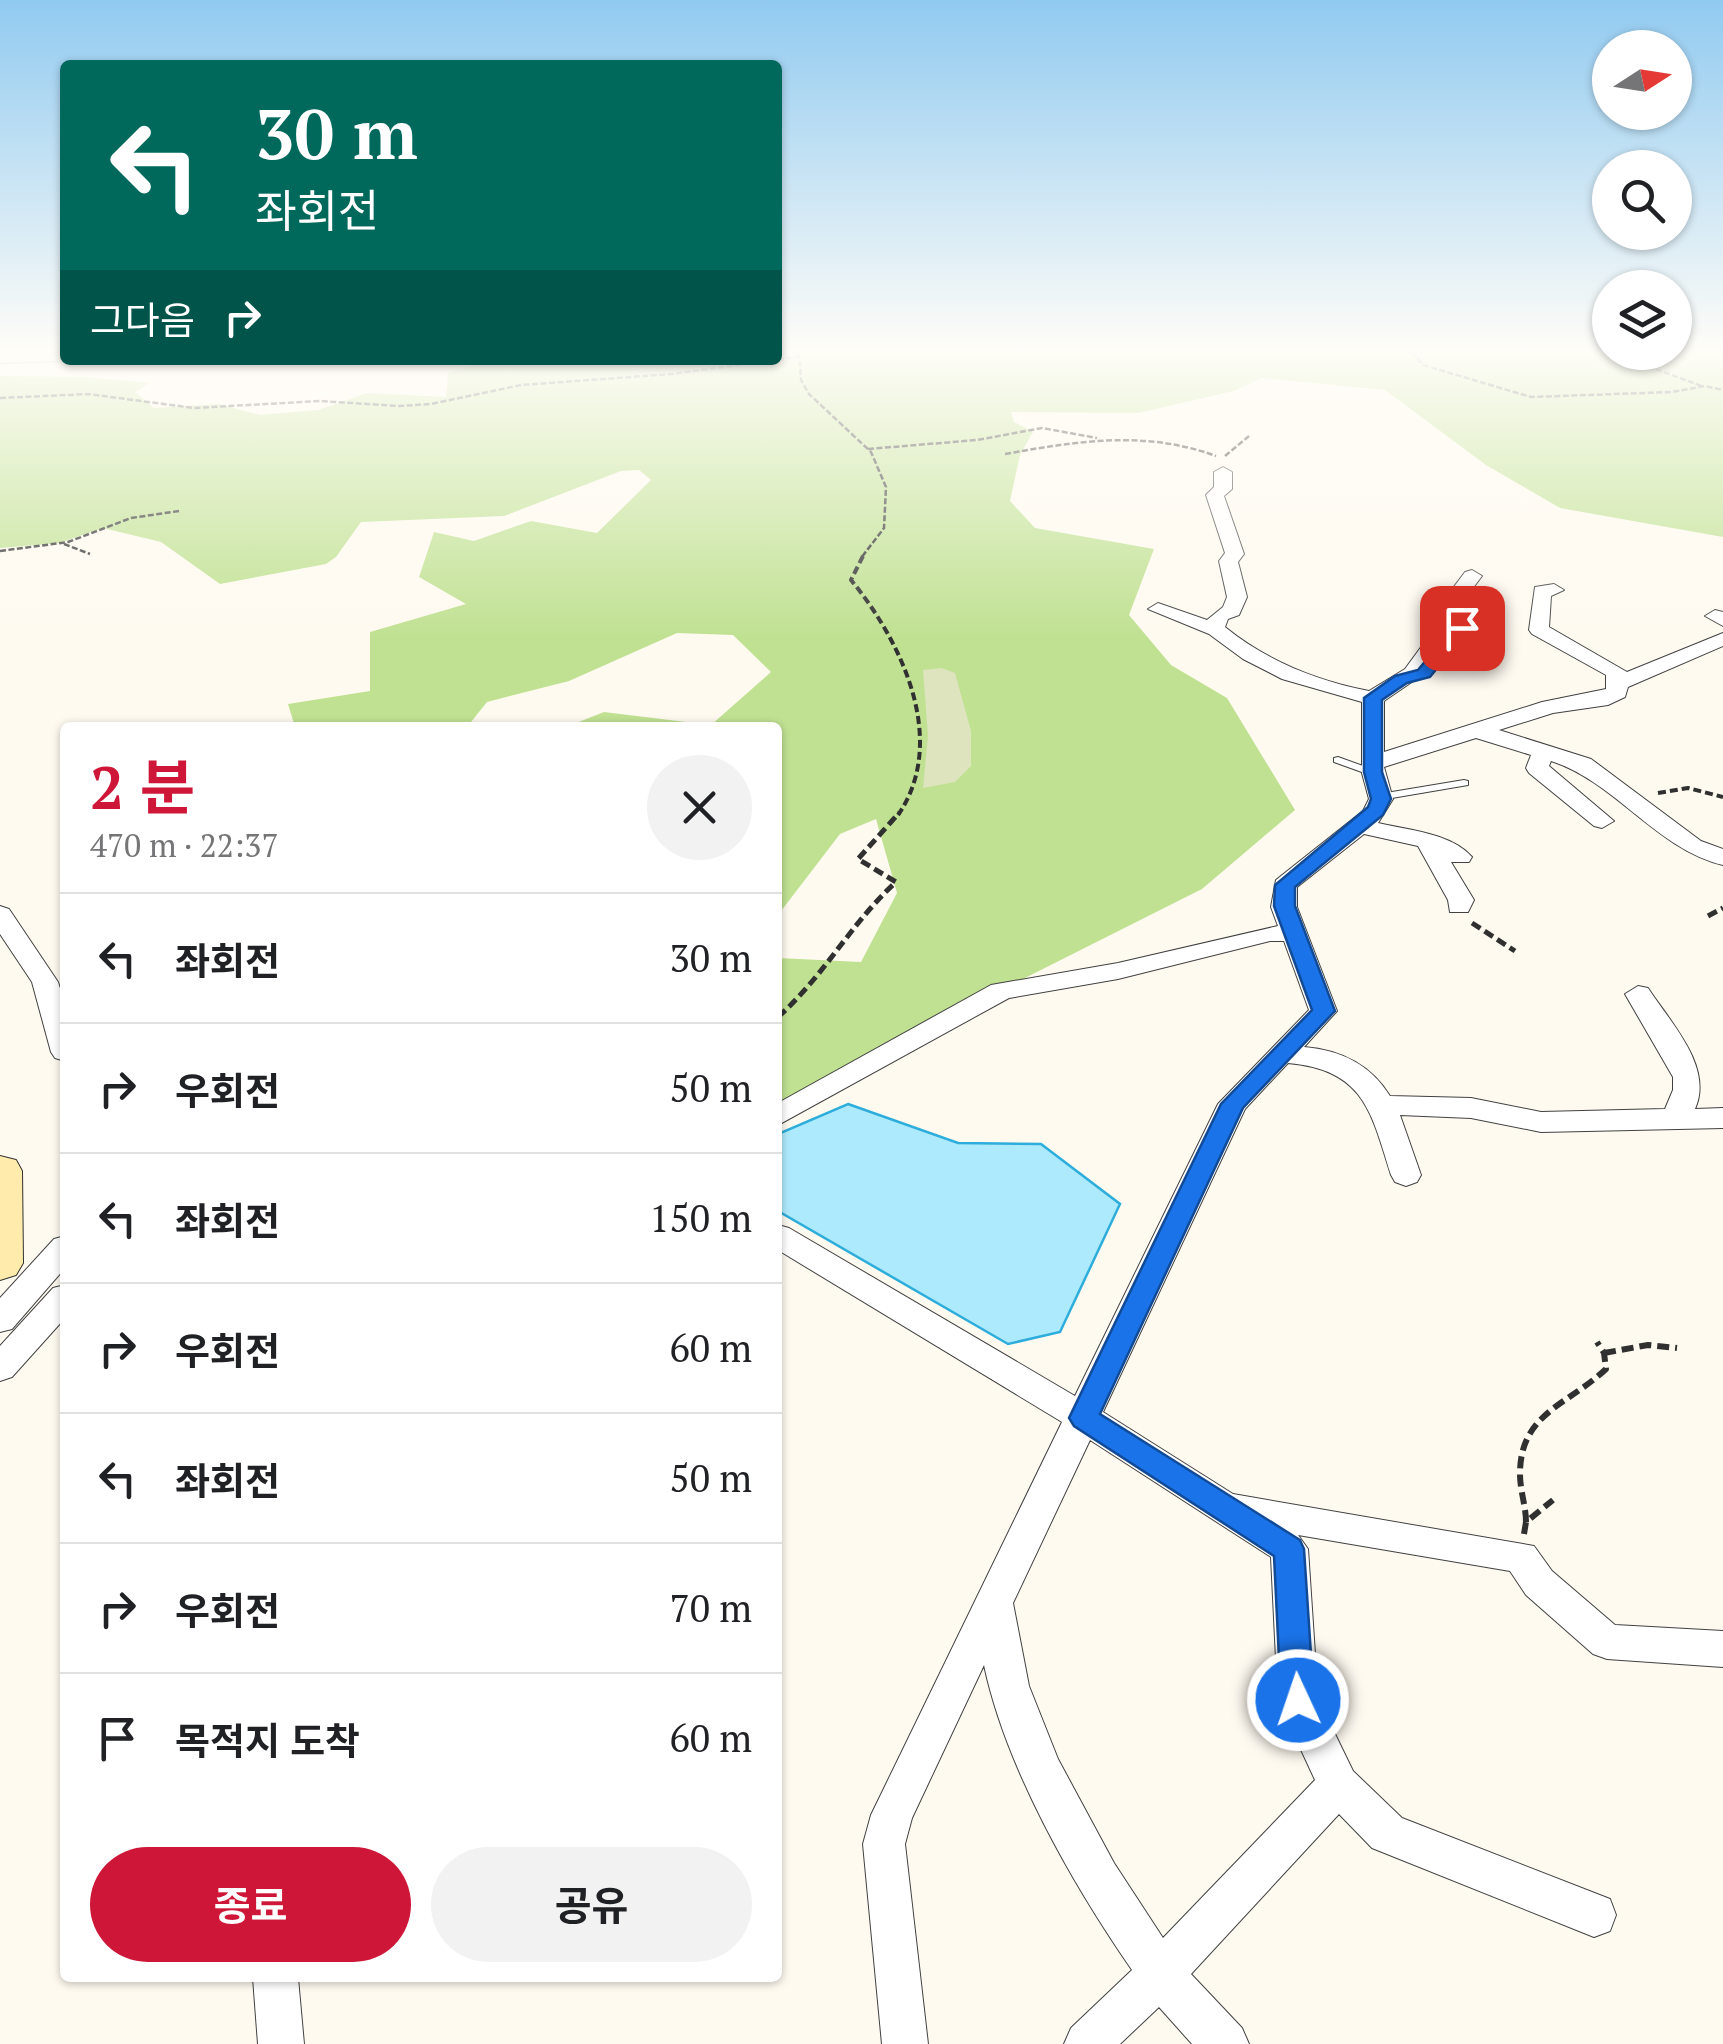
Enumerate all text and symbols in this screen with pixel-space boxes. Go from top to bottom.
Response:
north arrow [1592,30,1692,130]
map controls [1592,30,1692,370]
text: 30 m [255,86,418,179]
icon: left [90,100,220,230]
button: search [1592,150,1692,250]
text: 좌회전 [255,180,379,240]
button: layers [1592,270,1692,370]
icon: right [215,290,270,345]
text: 그다음 [90,295,195,345]
pin [1420,586,1505,671]
icon: arrive [1435,601,1490,656]
text: 2 분 [90,747,195,826]
button: close [647,755,752,860]
text: 470 m · 22:37 [90,824,278,866]
icon: left [90,931,145,986]
text: 30 m [669,933,752,983]
text: 좌회전 [175,936,280,986]
icon: right [90,1061,145,1116]
text: 50 m [669,1063,752,1113]
text: 우회전 [175,1066,280,1116]
icon: left [90,1191,145,1246]
text: 150 m [649,1193,752,1243]
text: 좌회전 [175,1196,280,1246]
icon: right [90,1321,145,1376]
text: 60 m [669,1323,752,1373]
text: 우회전 [175,1326,280,1376]
icon: left [90,1451,145,1506]
text: 50 m [669,1453,752,1503]
text: 좌회전 [175,1456,280,1506]
icon: right [90,1581,145,1636]
text: 70 m [669,1583,752,1633]
text: 우회전 [175,1586,280,1636]
position arrow [1246,1648,1350,1752]
icon: arrive [90,1711,145,1766]
text: 60 m [669,1713,752,1763]
text: 목적지 도착 [175,1716,360,1766]
button: 종료 [90,1847,411,1962]
button: 공유 [431,1847,752,1962]

